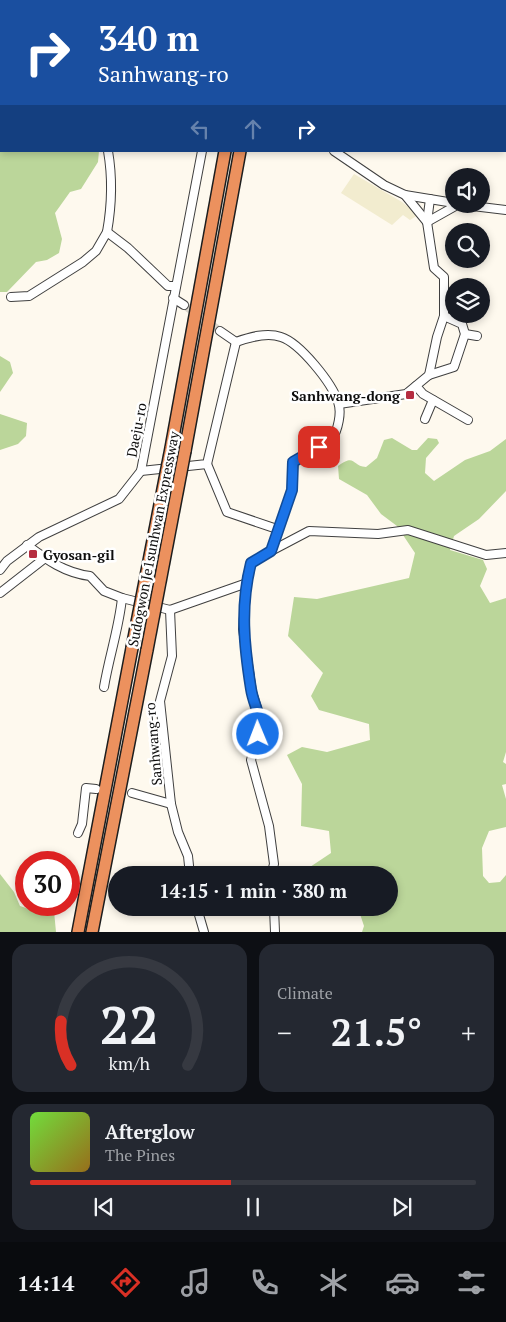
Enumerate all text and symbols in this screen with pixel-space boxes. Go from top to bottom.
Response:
text: 340 m [98,15,199,61]
icon: right [15,20,80,85]
text: Sanhwang-ro [98,59,229,88]
icon: left [186,115,214,143]
icon: ahead [239,115,267,143]
icon: right [292,115,320,143]
map controls [445,168,490,323]
button: sound [445,168,490,213]
button: search [445,223,490,268]
button: layers [445,278,490,323]
place label: Sanhwang-dong [291,386,401,405]
marker: Sanhwang-dong [404,389,416,401]
street label: Daeju-ro [121,401,151,459]
pin [298,426,340,468]
street label: Sudogwon Je1sunhwan Expressway [123,429,183,648]
icon: arrive [305,433,333,461]
place label: Gyosan-gil [43,545,115,564]
marker: Gyosan-gil [27,548,39,560]
street label: Sanhwang-ro [140,702,166,786]
position arrow [231,707,283,759]
speed limit sign: 30 [15,851,80,916]
text: 14:15 · 1 min · 380 m [159,878,347,903]
text: Climate [277,982,333,1004]
text: 22 [100,990,159,1059]
text: 21.5° [331,1007,422,1057]
text: − [277,1014,292,1051]
text: + [461,1014,476,1051]
text: km/h [109,1051,151,1075]
text: Afterglow [105,1119,195,1144]
text: The Pines [105,1144,175,1166]
icon: previous [90,1193,118,1221]
icon: pause [239,1193,267,1221]
icon: next [388,1193,416,1221]
icon: directions [108,1265,143,1300]
icon: music [178,1265,213,1300]
icon: phone [247,1265,282,1300]
icon: climate [316,1265,351,1300]
icon: car [385,1265,420,1300]
icon: filters [454,1265,489,1300]
text: 14:14 [17,1268,74,1297]

